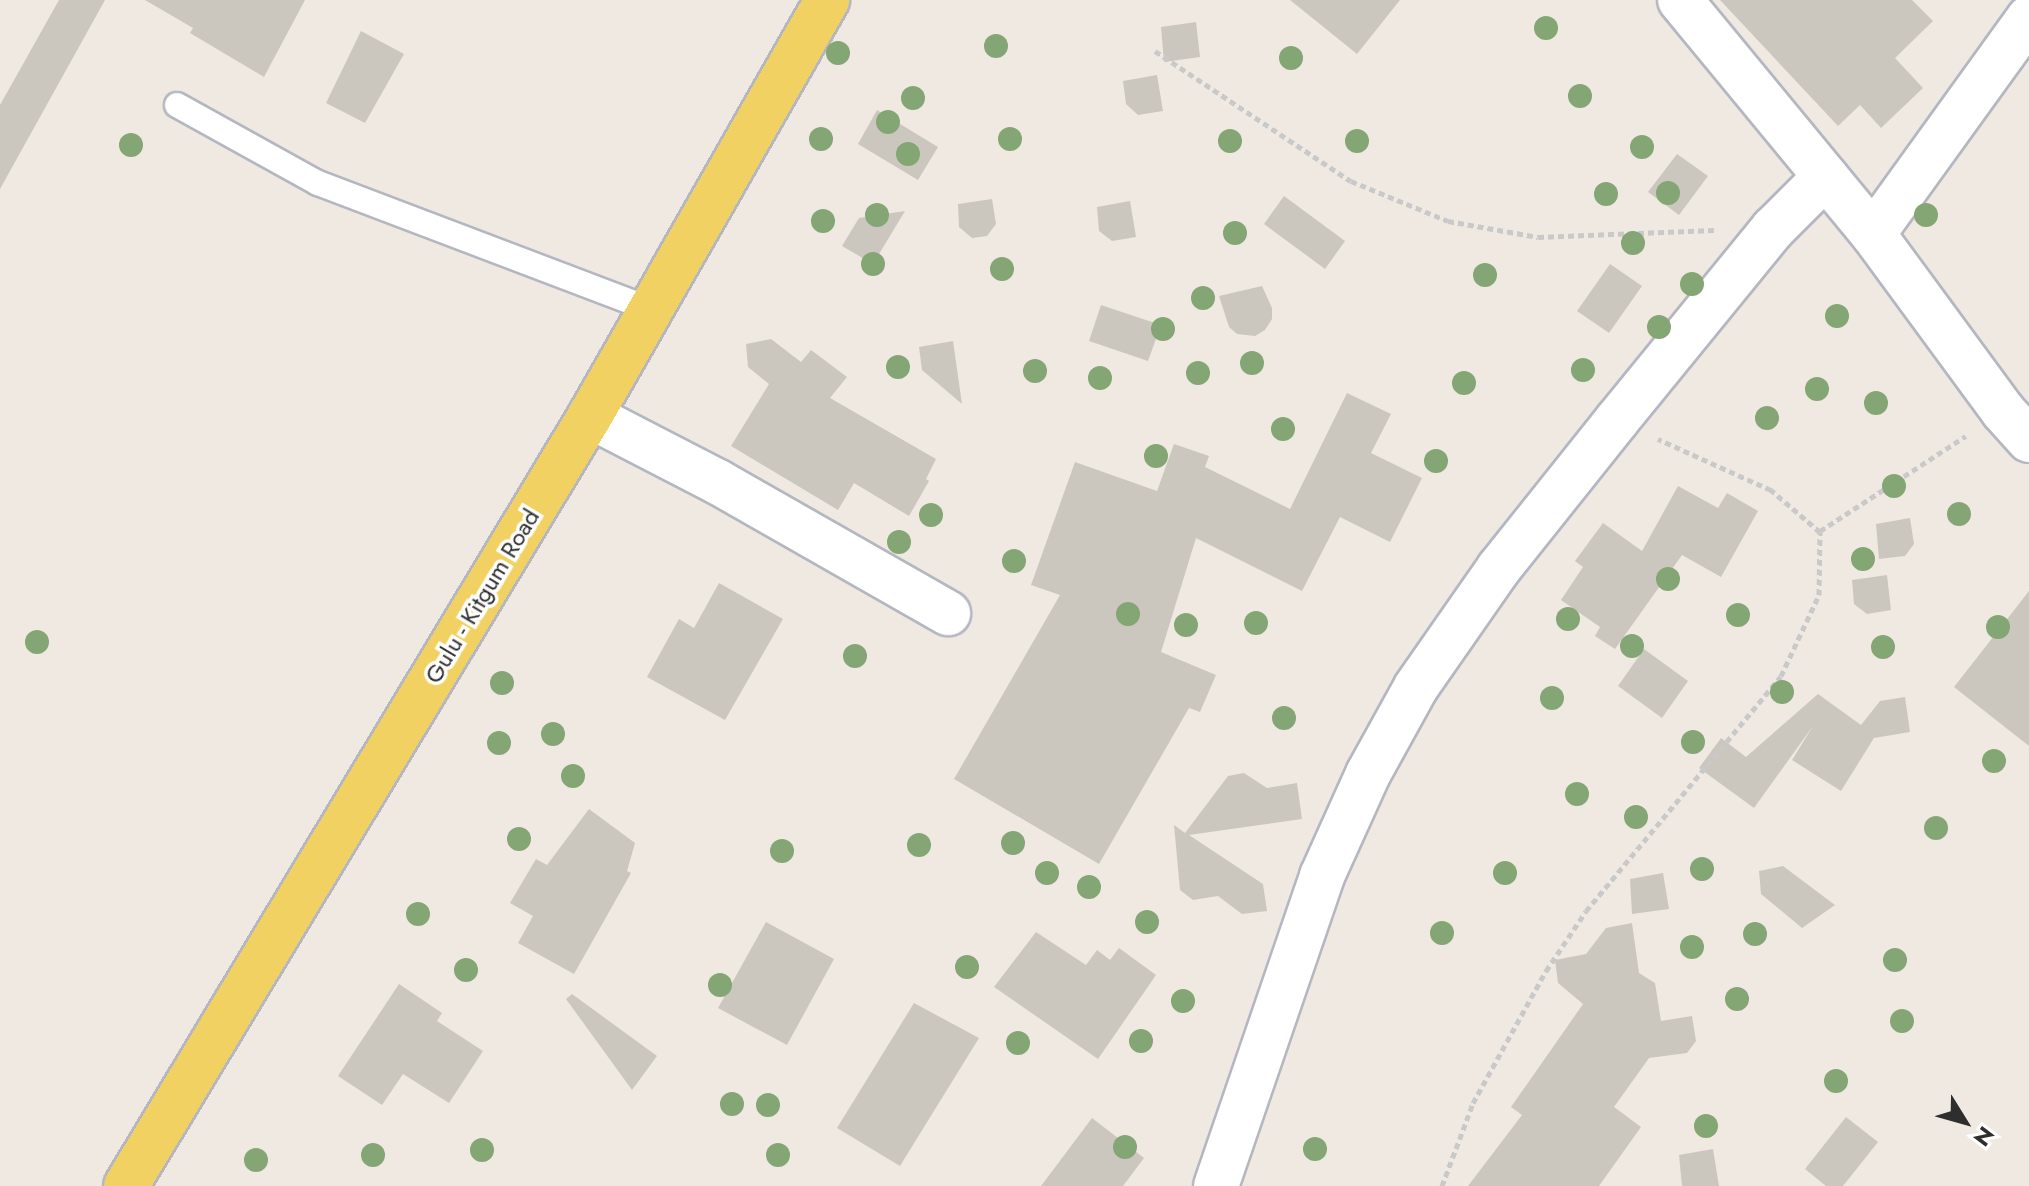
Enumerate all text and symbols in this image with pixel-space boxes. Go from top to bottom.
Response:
street label: Gulu - Kitgum Road [419,504,545,688]
north arrow [1925,1082,2005,1162]
text: N [1966,1120,2002,1153]

